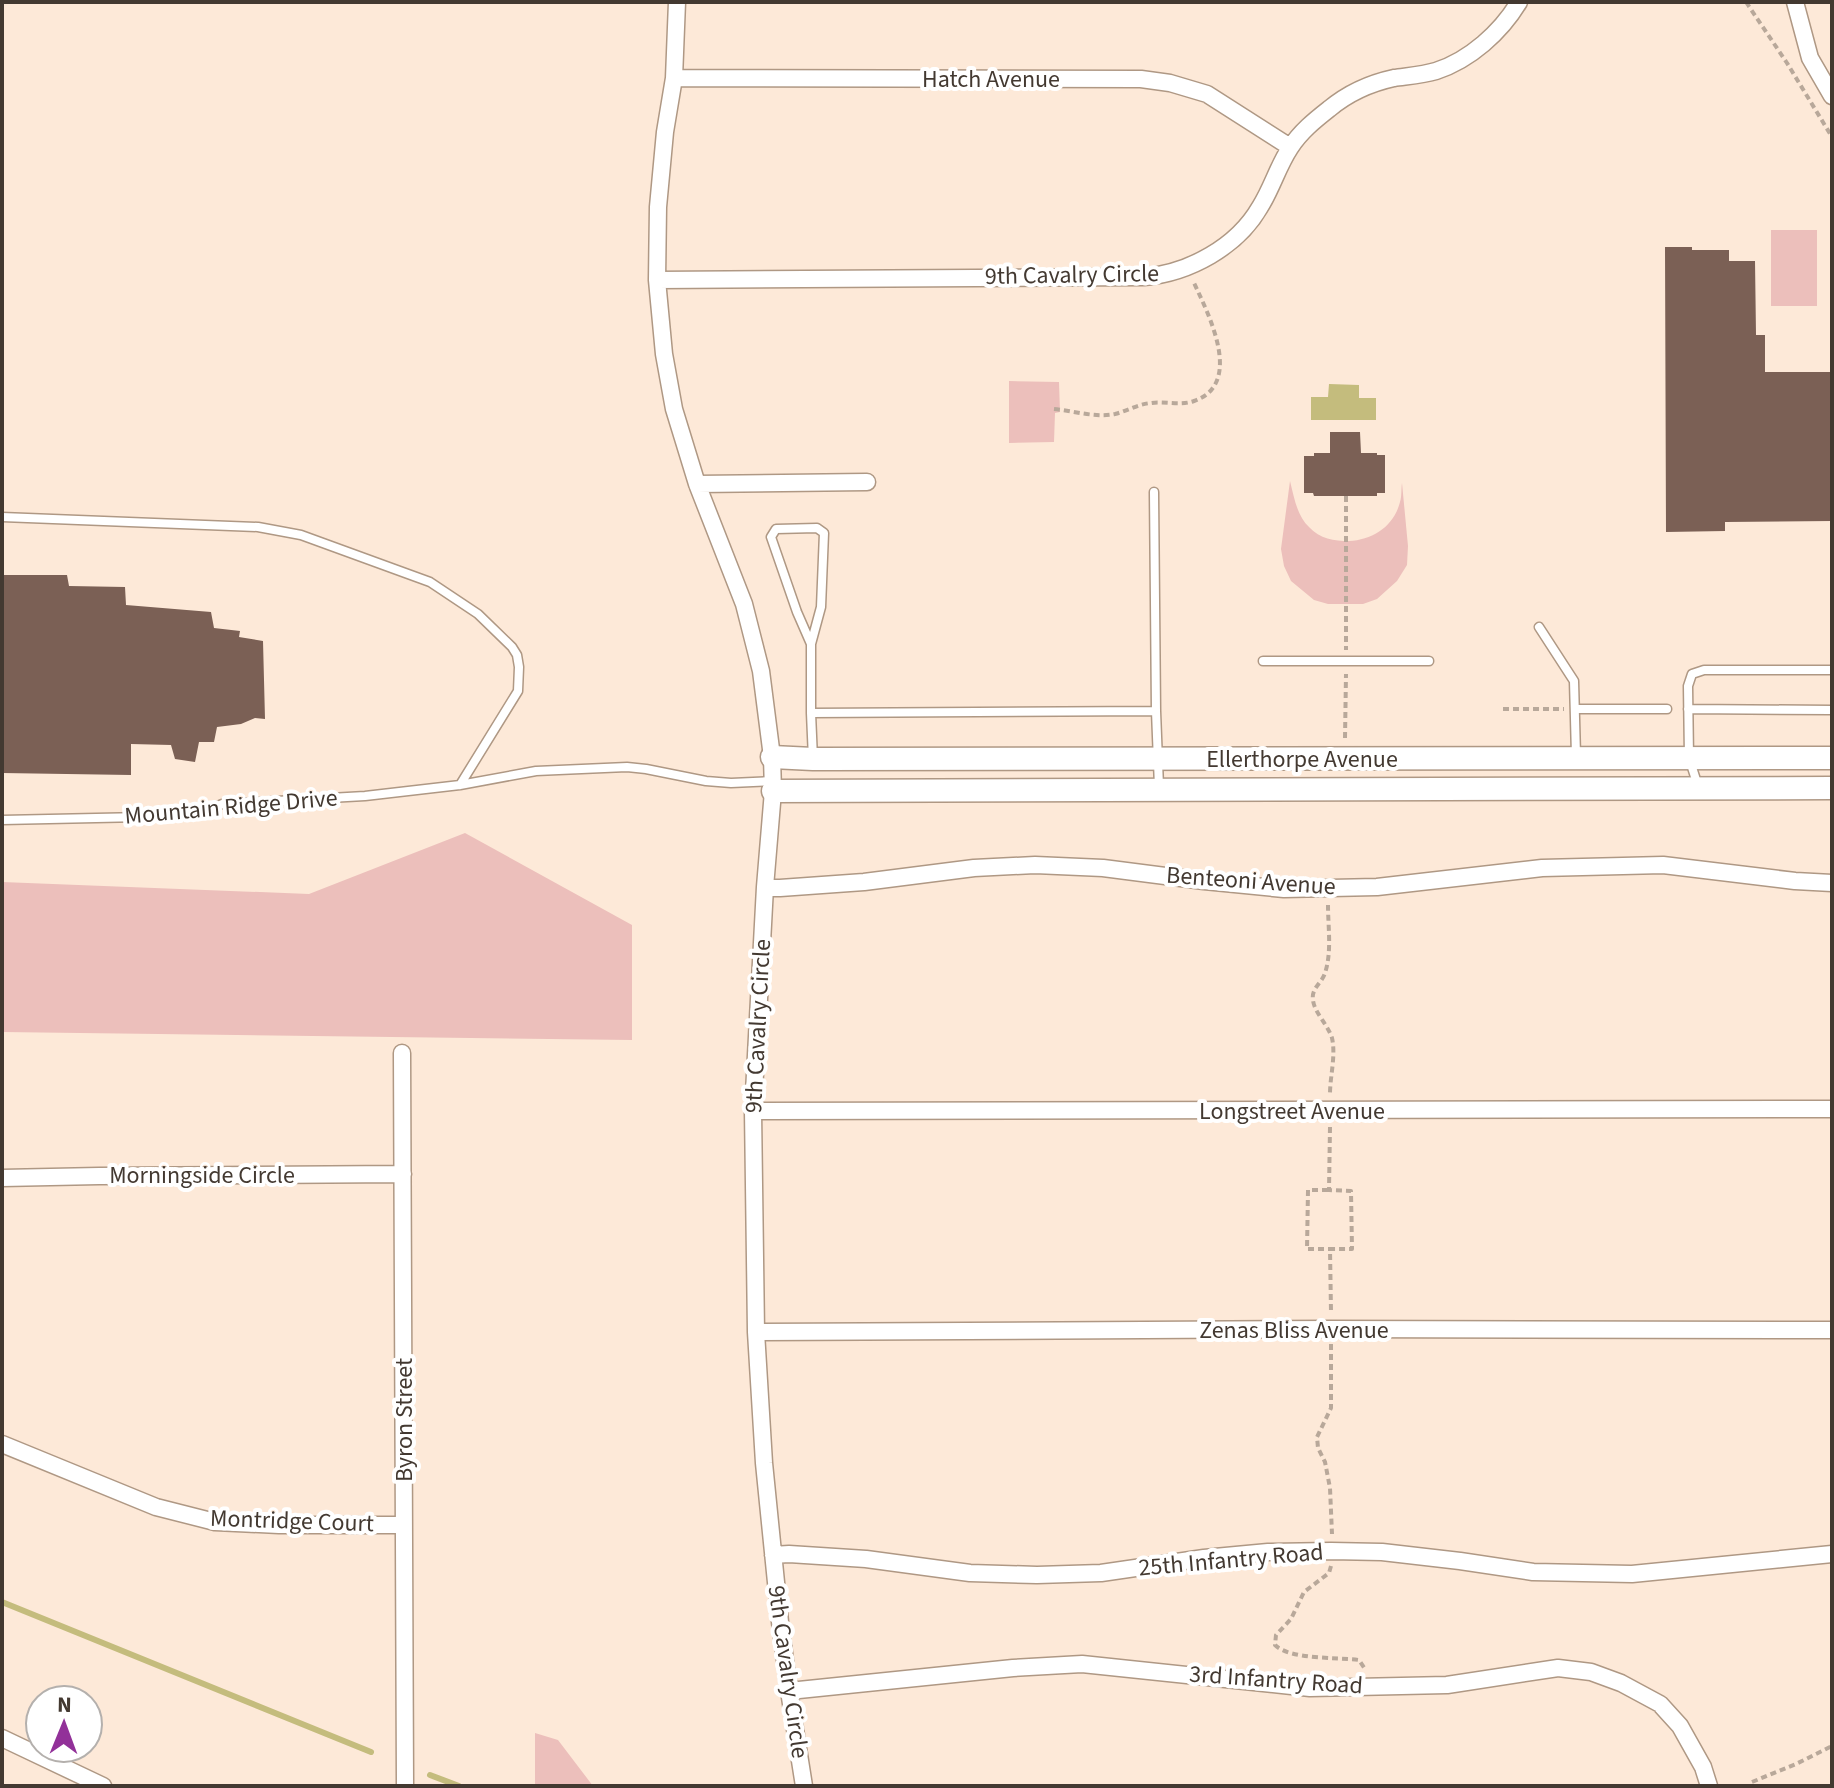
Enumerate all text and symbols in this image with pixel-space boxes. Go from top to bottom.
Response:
street label: Hatch Avenue [922,62,1060,97]
street label: 9th Cavalry Circle [985,256,1159,294]
street label: Ellerthorpe Avenue [1206,742,1398,777]
street label: Mountain Ridge Drive [123,780,339,834]
street label: Benteoni Avenue [1165,858,1337,904]
street label: 9th Cavalry Circle [736,938,780,1114]
street label: Longstreet Avenue [1199,1094,1385,1129]
street label: Morningside Circle [109,1158,295,1193]
street label: Zenas Bliss Avenue [1199,1313,1389,1348]
street label: Byron Street [387,1358,422,1482]
street label: Montridge Court [209,1501,375,1541]
street label: 25th Infantry Road [1137,1534,1325,1586]
street label: 9th Cavalry Circle [759,1583,817,1761]
street label: 3rd Infantry Road [1188,1656,1364,1704]
north arrow [24,1684,104,1764]
text: N [57,1689,72,1721]

